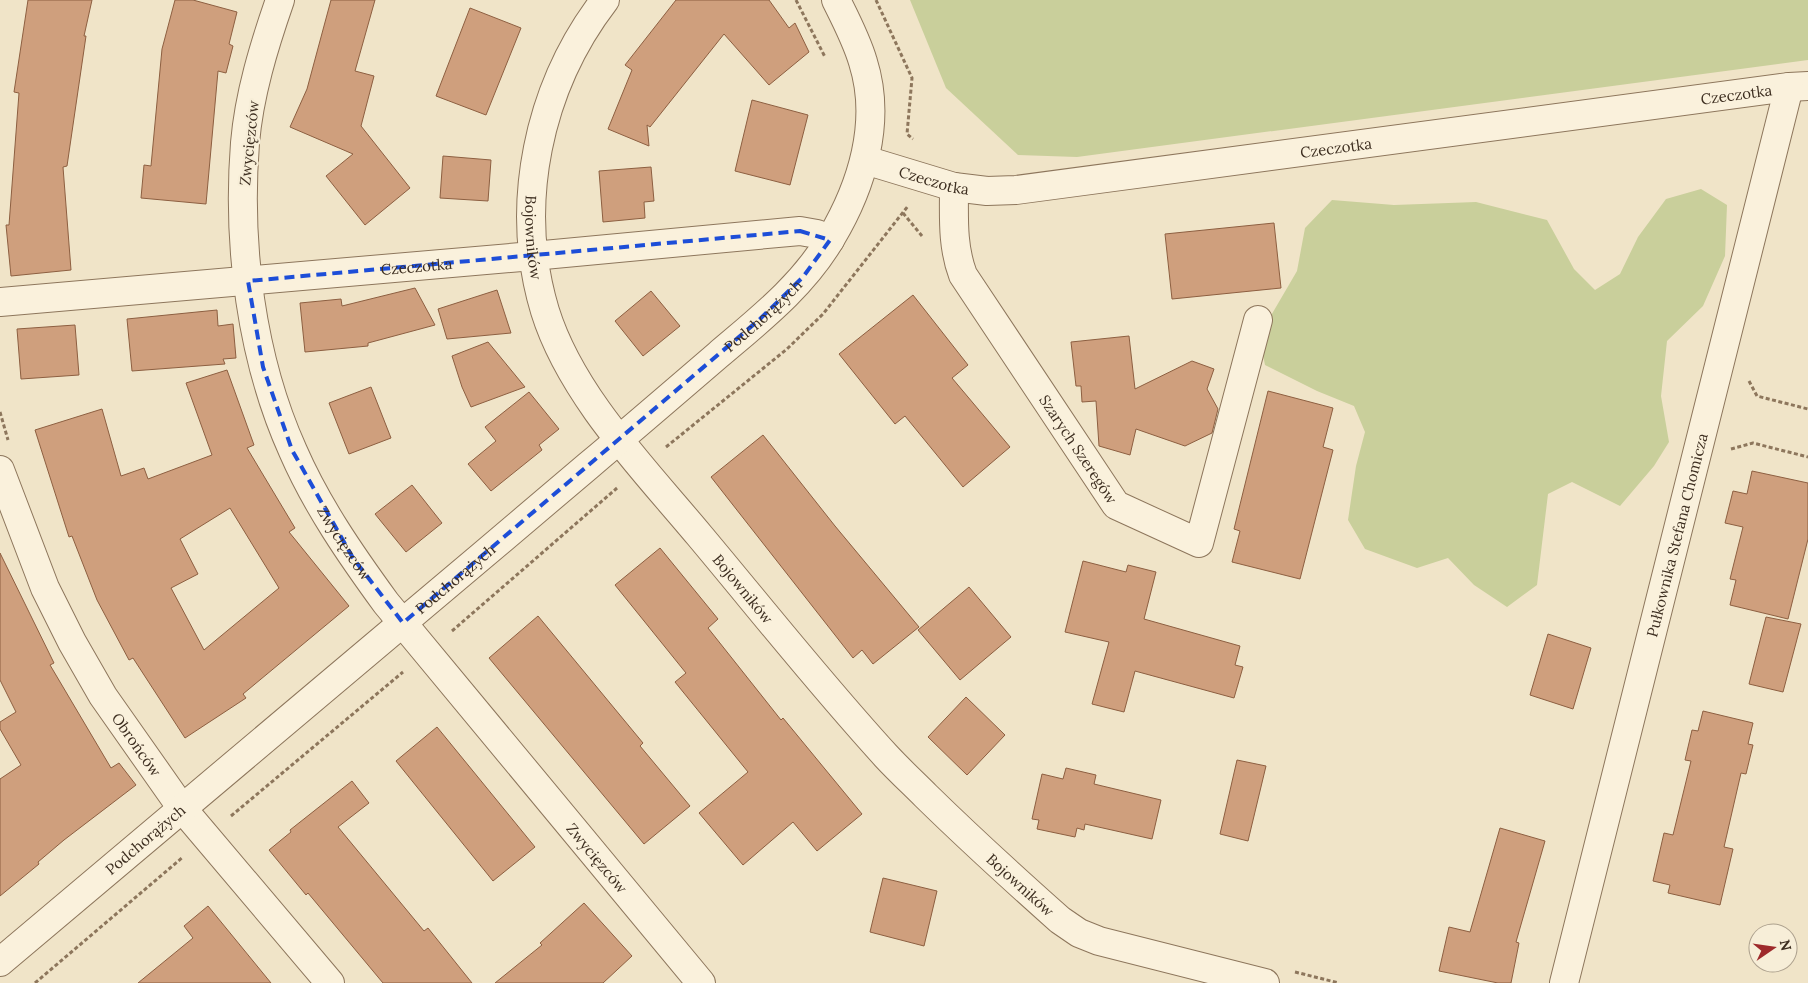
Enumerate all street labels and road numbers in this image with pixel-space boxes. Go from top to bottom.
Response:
street label: Czeczotka [1699,80,1774,108]
street label: Zwycięzców [235,100,263,186]
street label: Czeczotka [1299,133,1373,162]
street label: Czeczotka [897,161,970,198]
street label: Bojowników [522,195,547,281]
street label: Czeczotka [380,253,453,279]
street label: Podchorążych [720,275,806,356]
street label: Szarych Szeregów [1036,391,1122,507]
street label: Pułkownika Stefana Chomicza [1642,431,1711,639]
street label: Zwycięzców [313,502,376,584]
street label: Podchorążych [411,539,499,618]
street label: Bojowników [709,550,778,627]
street label: Obrońców [108,709,166,780]
street label: Podchorążych [101,800,189,878]
street label: Zwycięzców [563,819,632,897]
street label: Bojowników [983,849,1058,920]

